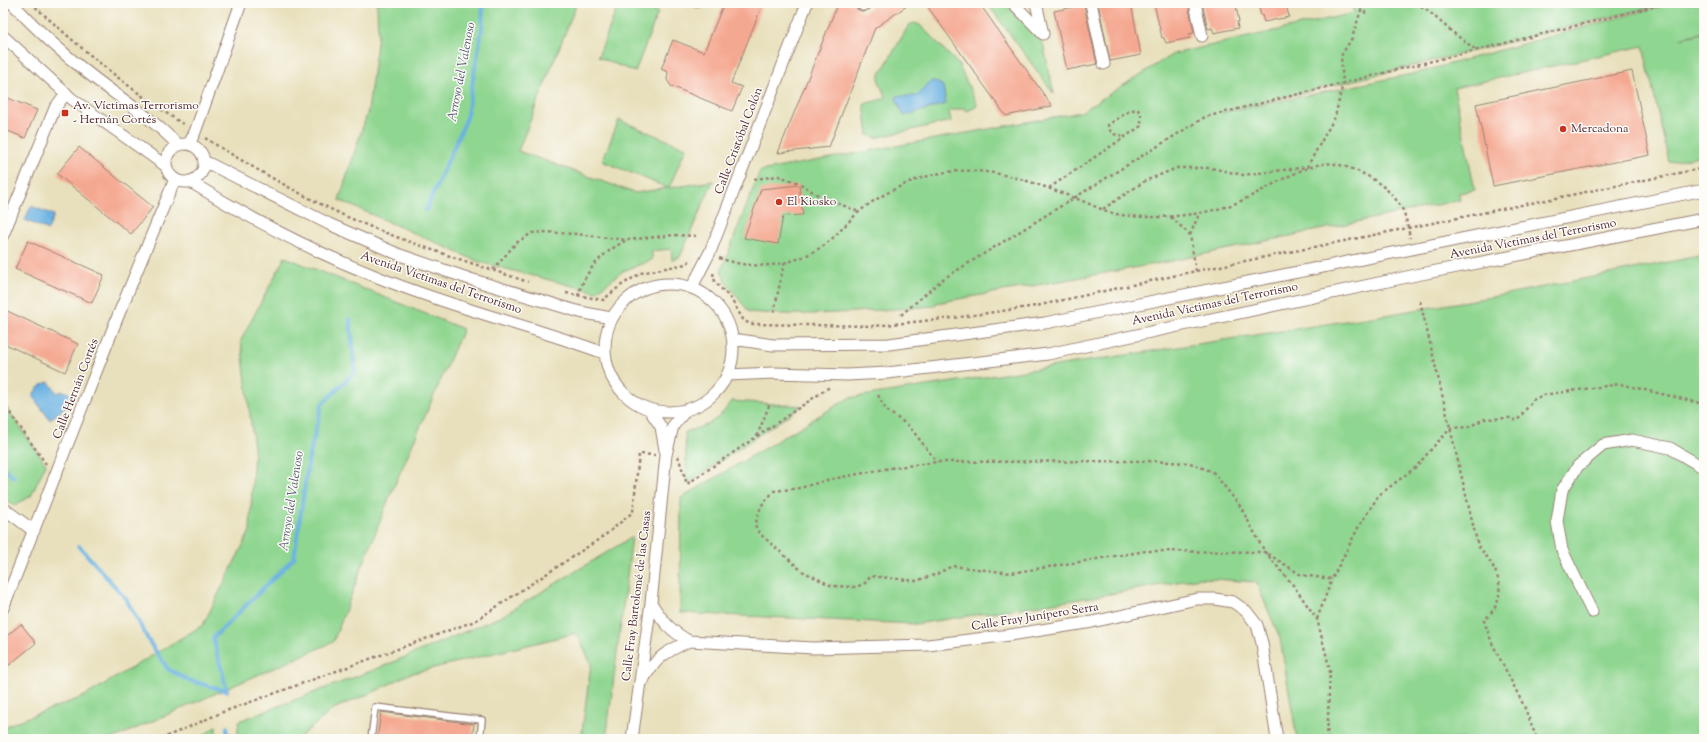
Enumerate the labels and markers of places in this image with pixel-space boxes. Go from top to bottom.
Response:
place label: Av. Víctimas Terrorismo - Hernán Cortés [73,97,199,129]
marker: Av. Víctimas Terrorismo - Hernán Cortés [60,108,70,118]
place label: Mercadona [1571,120,1629,138]
marker: Mercadona [1558,124,1568,134]
place label: El Kiosko [787,193,837,211]
marker: El Kiosko [774,197,784,207]

